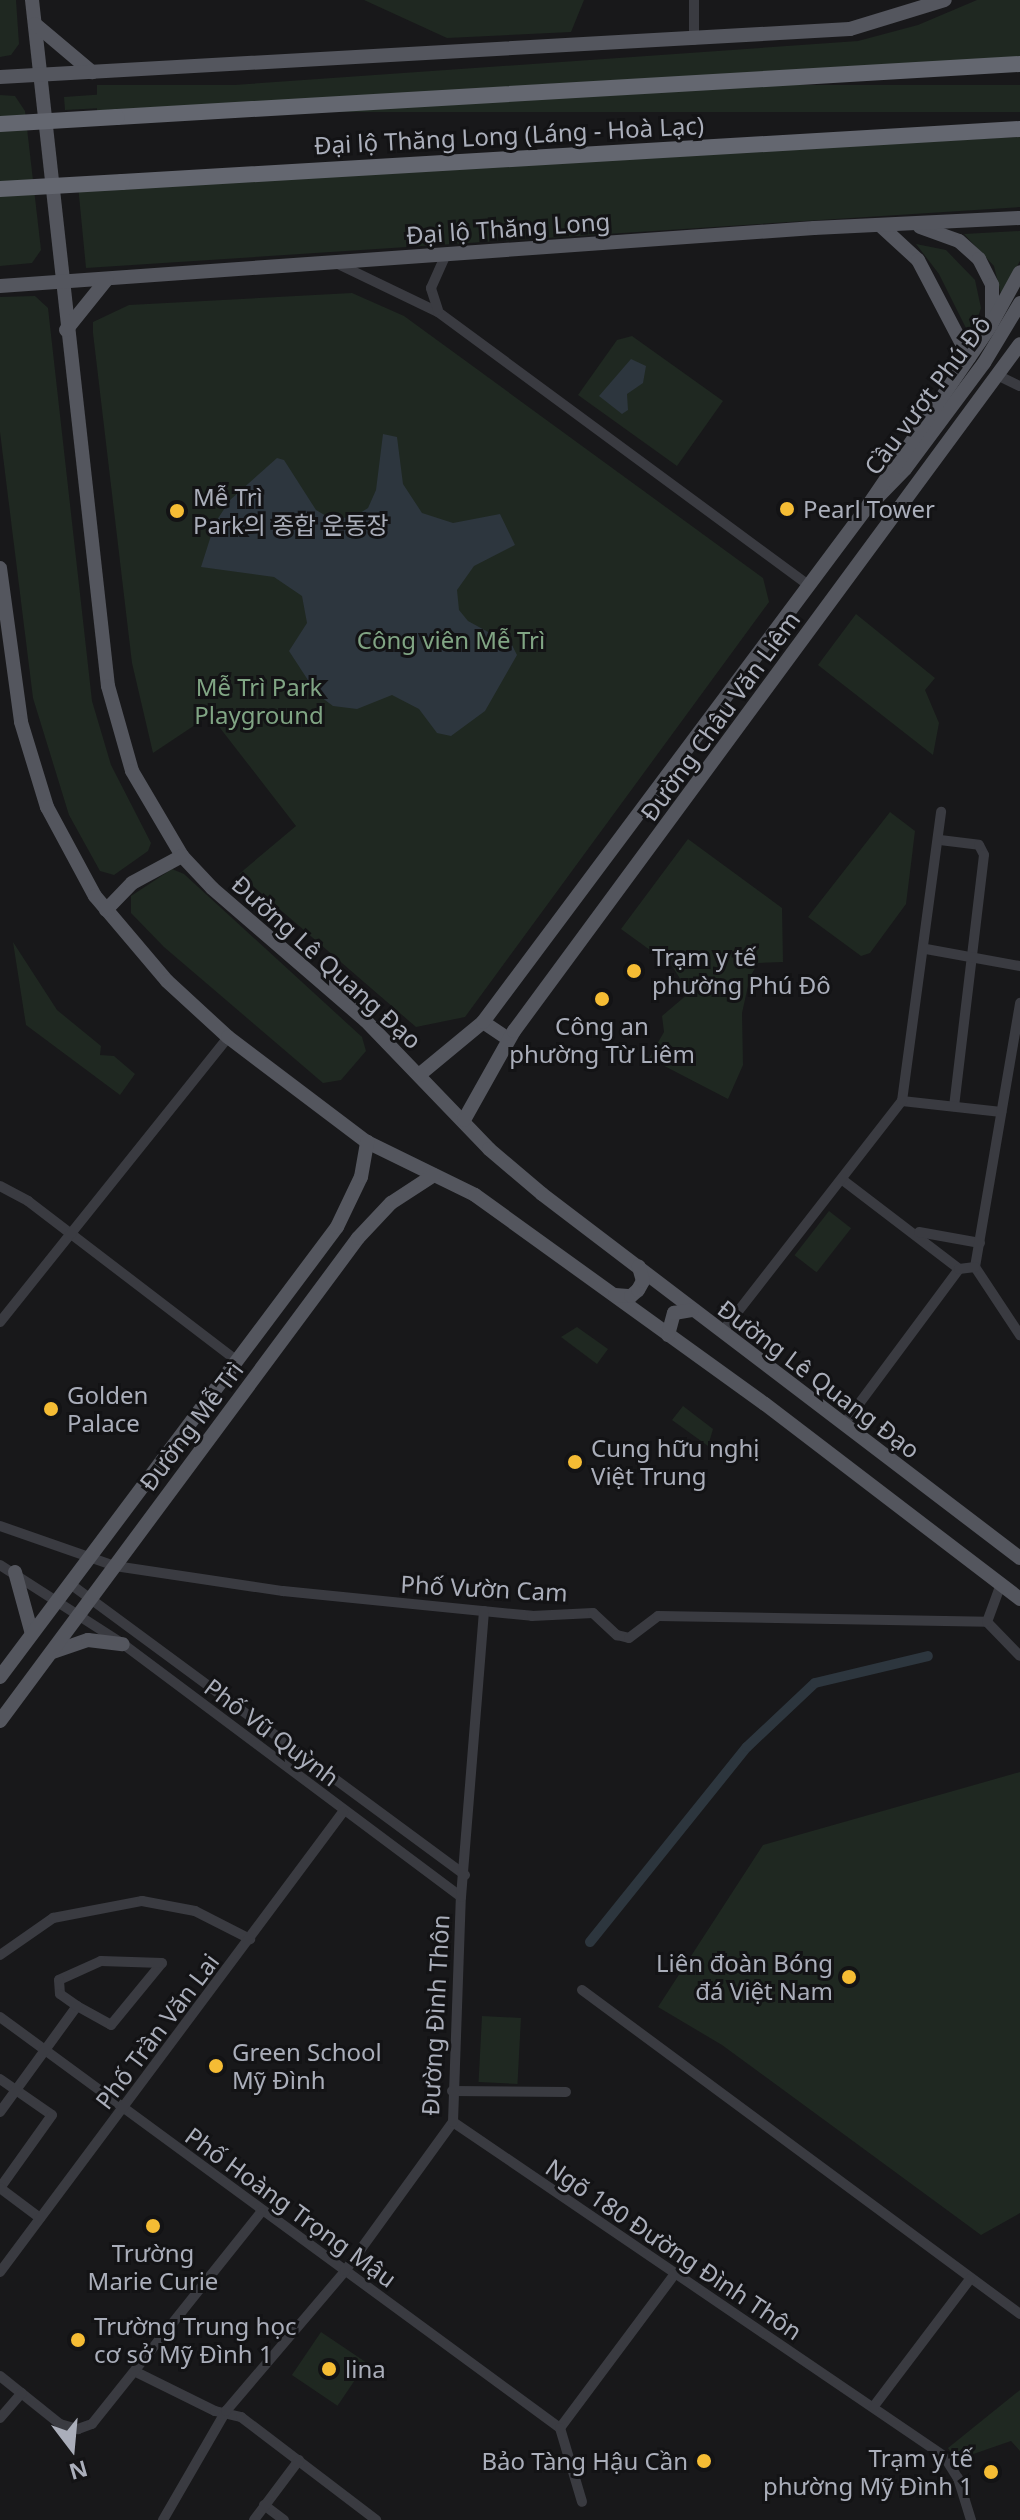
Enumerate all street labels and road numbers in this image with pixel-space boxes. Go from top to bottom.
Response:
street label: Đại lộ Thăng Long (Láng - Hoà Lạc) [313,110,705,160]
street label: Đại lộ Thăng Long [405,207,611,249]
street label: Cầu vượt Phú Đô [858,310,996,480]
street label: Đường Châu Văn Liêm [634,606,806,826]
street label: Đường Lê Quang Đạo [226,869,428,1055]
street label: Đường Lê Quang Đạo [712,1294,926,1464]
street label: Đường Mễ Trì [133,1356,249,1496]
street label: Phố Vườn Cam [400,1569,568,1607]
street label: Phố Vũ Quỳnh [199,1672,345,1792]
street label: Đường Đình Thôn [415,1914,455,2116]
street label: Phố Trần Văn Lai [89,1948,225,2114]
street label: Phố Hoàng Trọng Mậu [180,2121,402,2293]
street label: Ngõ 180 Đường Đình Thôn [540,2152,808,2346]

